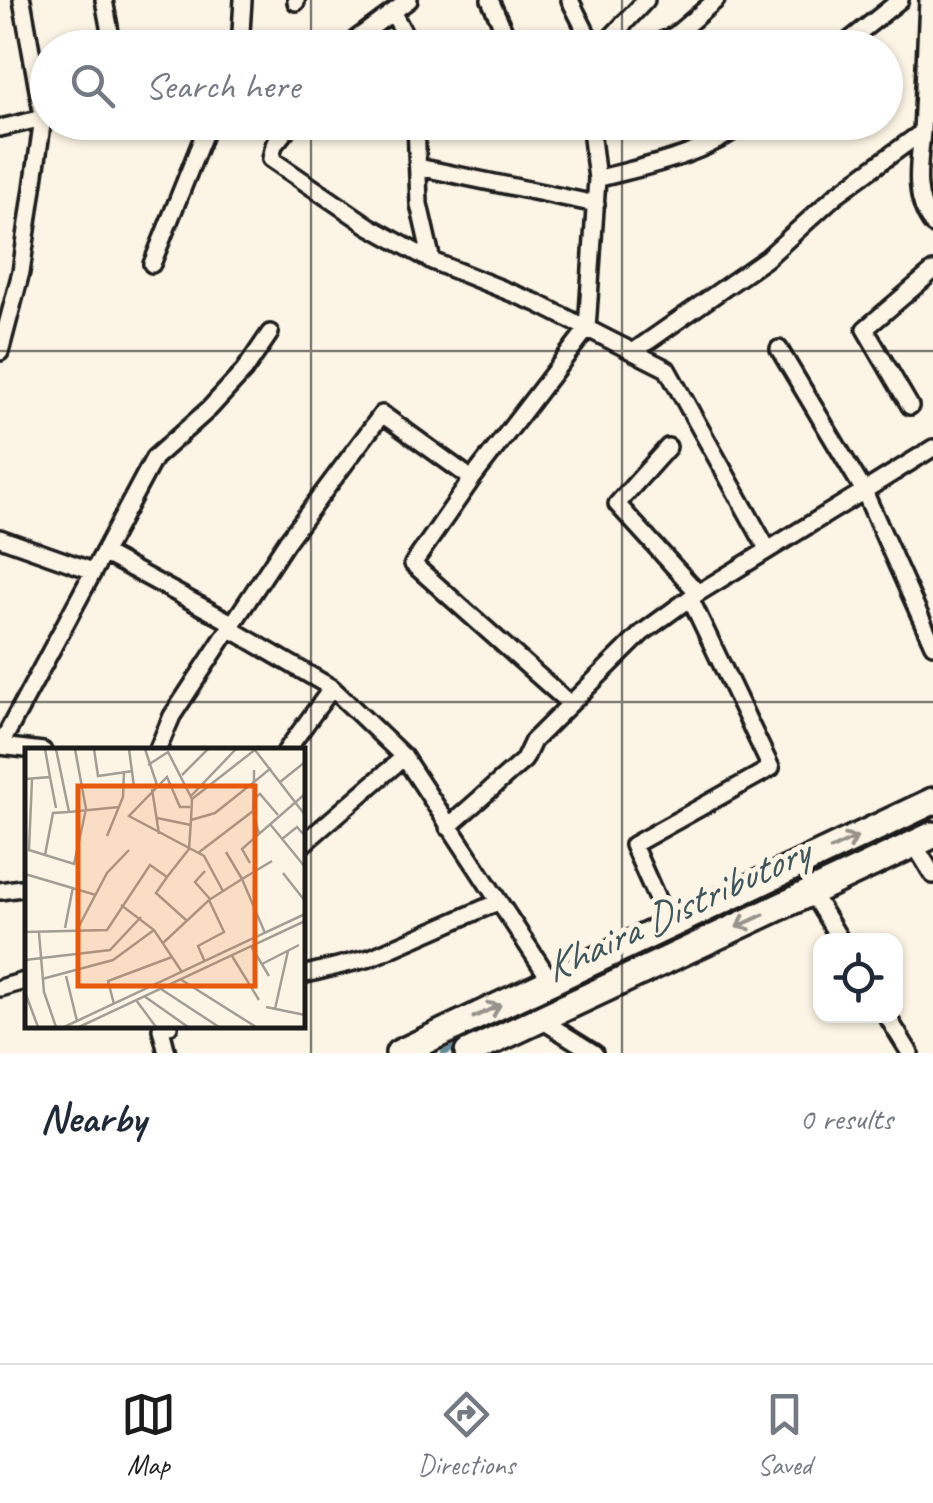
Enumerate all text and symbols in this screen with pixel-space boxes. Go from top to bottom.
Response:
search box [30,30,903,140]
icon: search [65,58,120,113]
text: Search here [145,62,300,109]
inset map [25,748,305,1028]
water label: Khaira Distributory [535,823,823,994]
one-way arrow [828,832,858,851]
one-way arrow [735,913,765,931]
map controls [813,933,903,1023]
button: locate [813,933,903,1023]
one-way arrow [471,1001,501,1020]
text: Nearby [40,1092,146,1145]
text: 0 results [799,1098,893,1139]
tab: Map [121,1387,176,1482]
tab: Directions [418,1387,515,1482]
tab: Saved [757,1387,812,1482]

